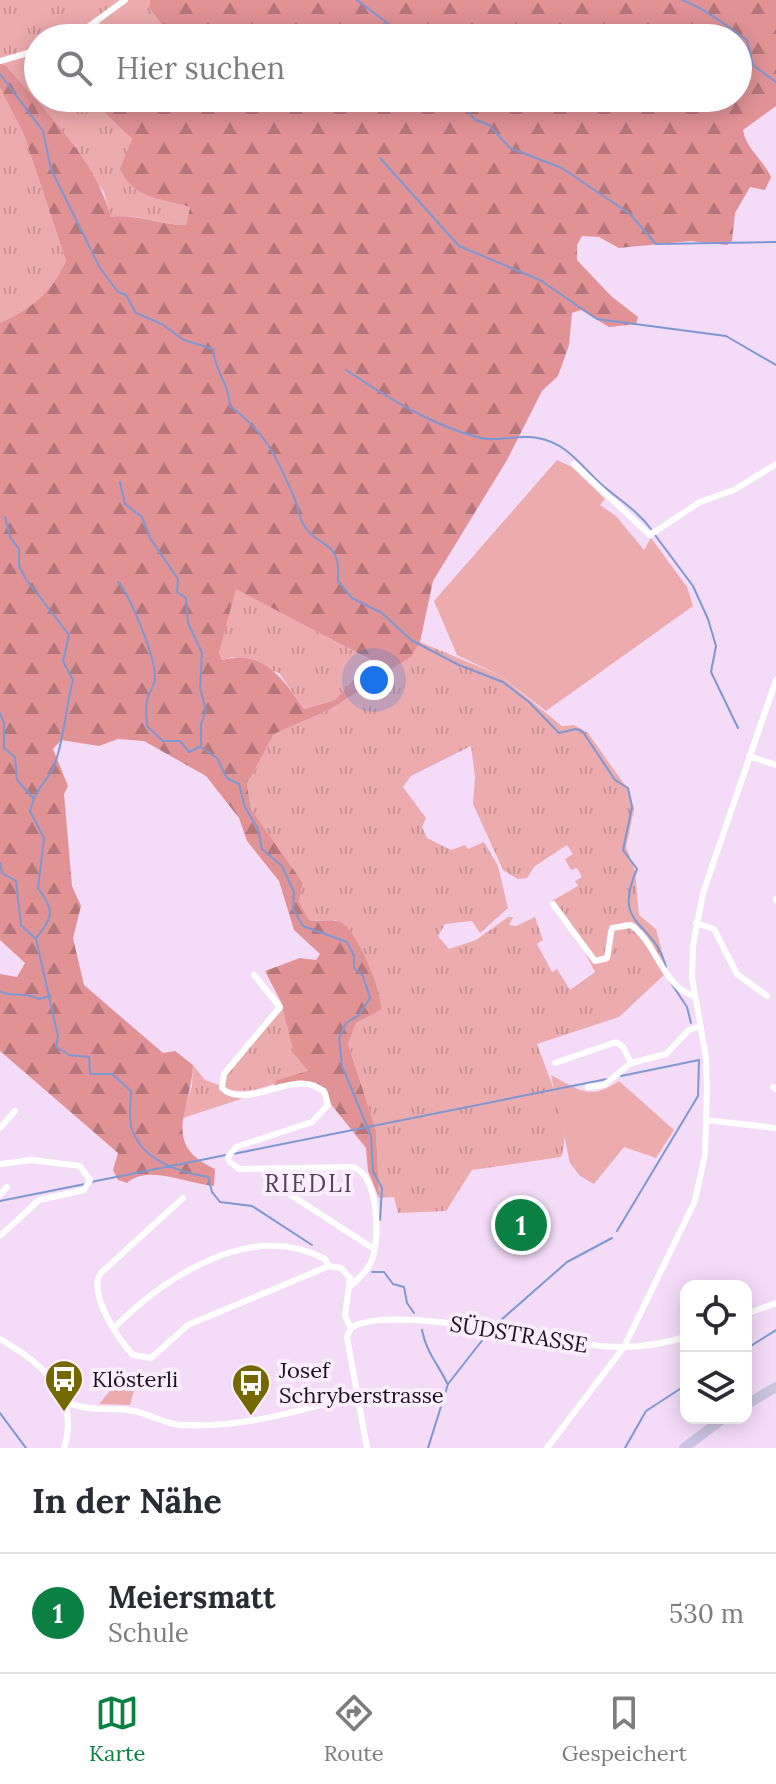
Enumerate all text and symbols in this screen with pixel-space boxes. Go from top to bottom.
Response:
search box [24,24,752,112]
icon: search [52,46,96,90]
text: Hier suchen [116,49,285,87]
your location [354,660,394,700]
district label: RIEDLI [264,1168,354,1199]
pin: 1 [495,1195,547,1255]
map controls [680,1280,752,1424]
button: locate [680,1280,752,1352]
street label: SÜDSTRASSE [448,1309,590,1359]
button: layers [680,1352,752,1424]
place label: Josef Schryberstrasse [278,1356,444,1409]
bus stop icon: Klösterli [43,1358,85,1413]
bus stop icon: Josef Schryberstrasse [230,1362,272,1417]
place label: Klösterli [92,1365,178,1393]
text: In der Nähe [32,1479,222,1522]
text: Meiersmatt [108,1578,275,1616]
text: 1 [53,1597,63,1630]
text: 530 m [669,1597,744,1630]
text: Schule [108,1616,189,1649]
tab: Karte [89,1691,146,1767]
tab: Route [324,1691,384,1767]
tab: Gespeichert [562,1691,687,1767]

